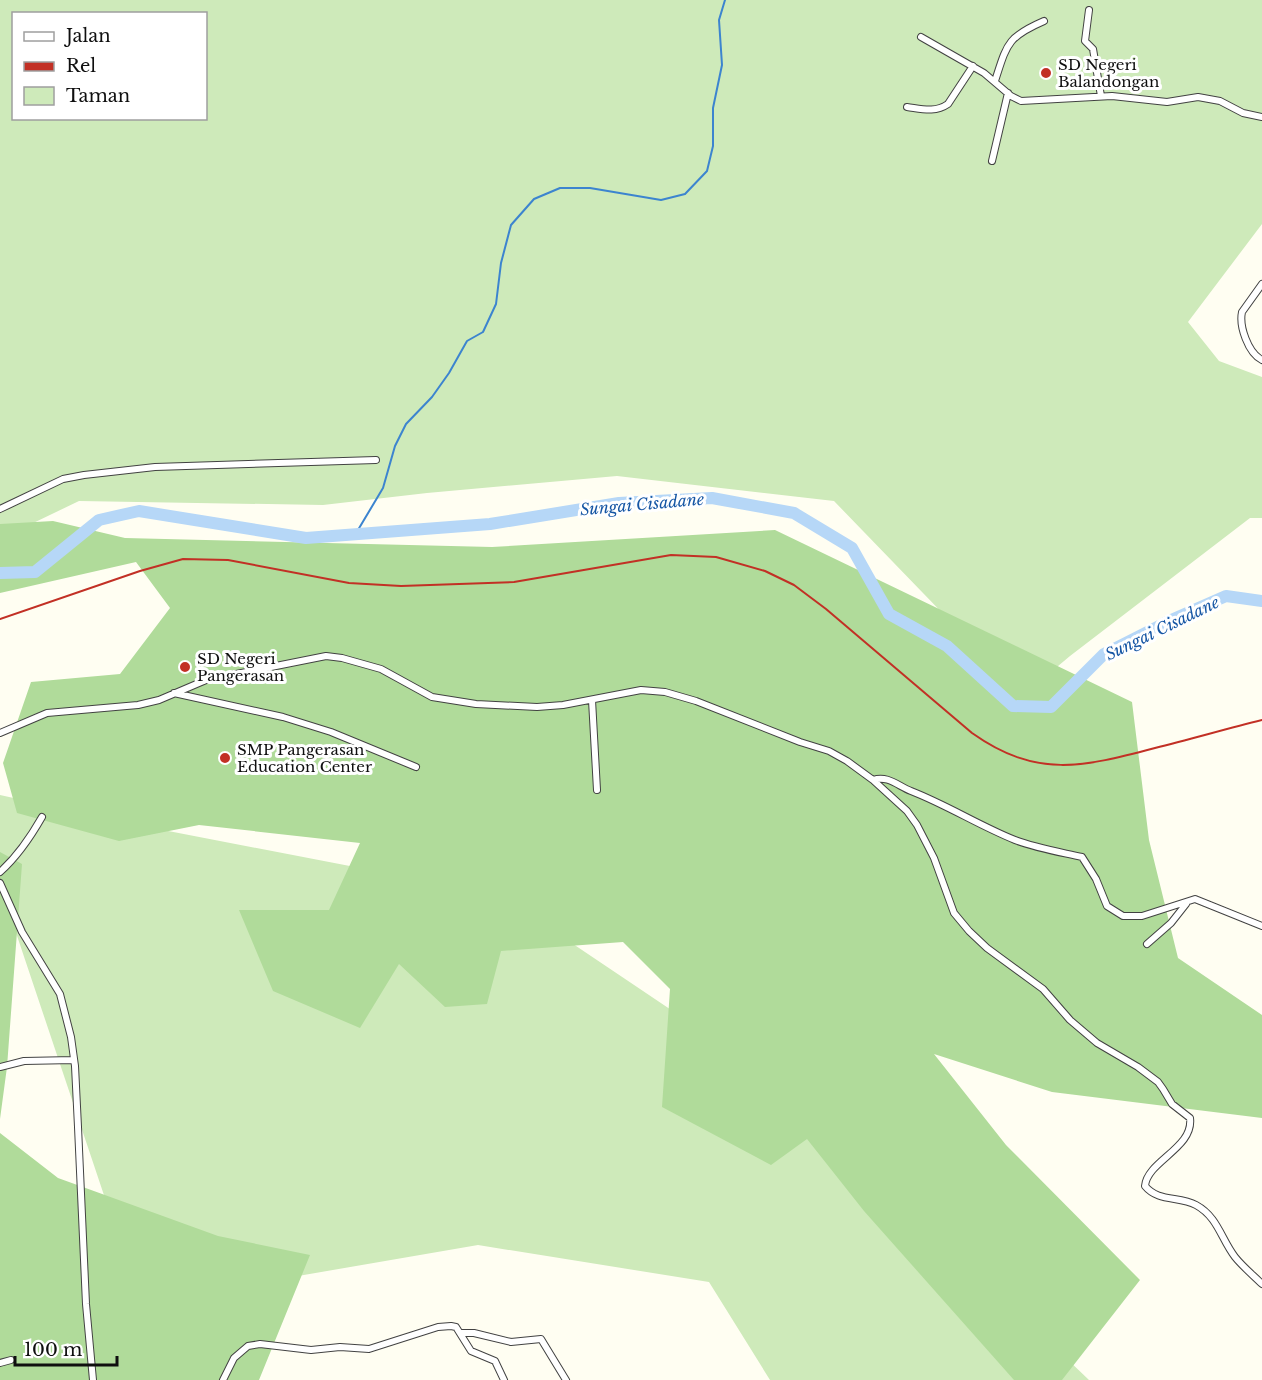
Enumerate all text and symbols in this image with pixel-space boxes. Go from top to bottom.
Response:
legend [12,12,207,120]
text: Jalan [64,25,111,47]
text: Rel [66,55,96,77]
place label: SD Negeri Balandongan [1058,55,1159,91]
marker: SD Negeri Balandongan [1039,66,1053,80]
text: Taman [66,85,130,107]
water label: Sungai Cisadane [579,489,706,519]
water label: Sungai Cisadane [1102,591,1223,664]
place label: SD Negeri Pangerasan [197,649,284,685]
marker: SD Negeri Pangerasan [178,660,192,674]
place label: SMP Pangerasan Education Center [237,740,373,776]
marker: SMP Pangerasan Education Center [218,751,232,765]
scale bar [15,1329,117,1367]
text: 100 m [24,1339,82,1361]

